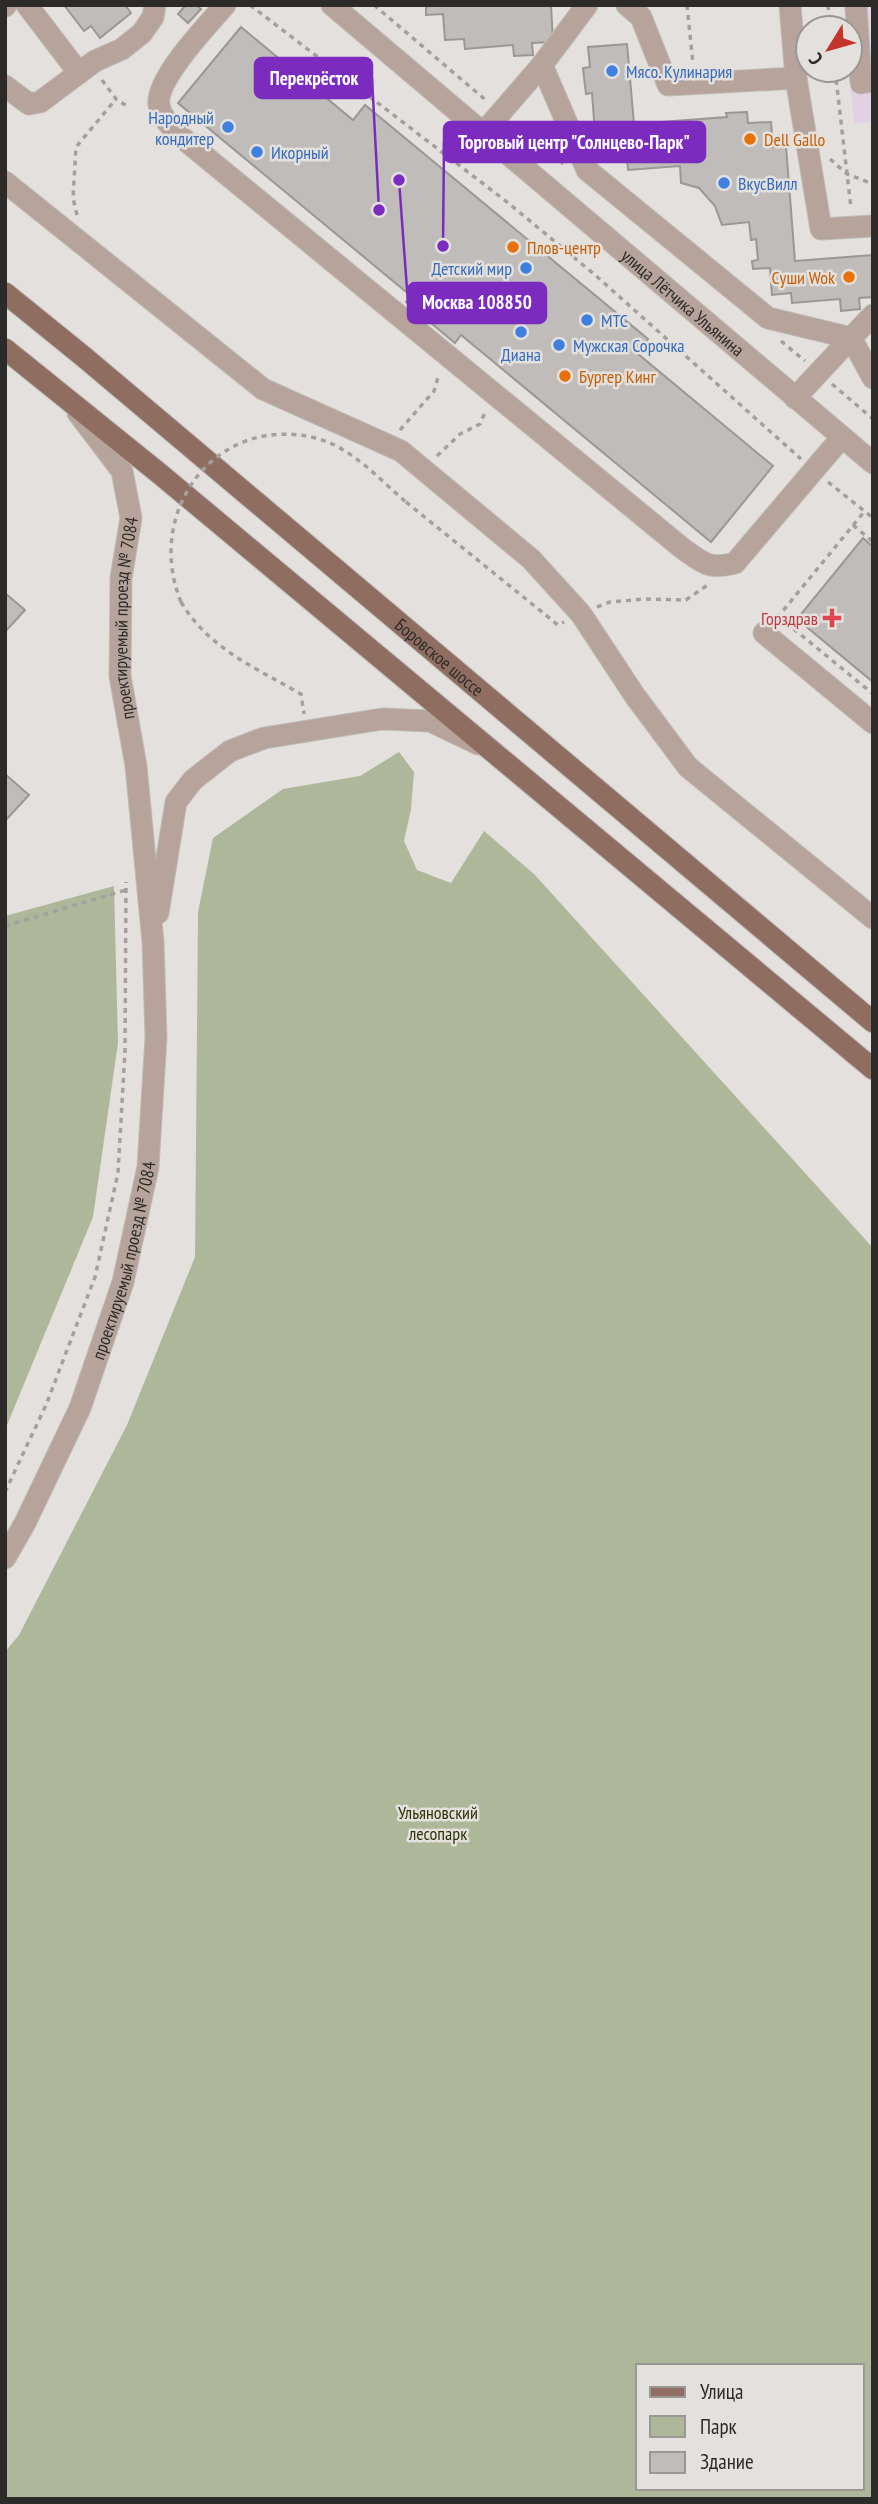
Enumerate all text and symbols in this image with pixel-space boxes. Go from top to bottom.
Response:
north arrow [794,14,864,84]
text: С [803,48,828,70]
callout: Перекрёсток [255,58,372,98]
place label: Мясо. Кулинария [626,60,732,83]
marker: Мясо. Кулинария [604,63,620,79]
text: Перекрёсток [270,66,358,90]
place label: Народный кондитер [148,106,214,150]
marker: Народный кондитер [220,119,236,135]
callout: Торговый центр "Солнцево-Парк" [444,122,705,162]
place label: Dell Gallo [764,128,826,151]
text: Торговый центр "Солнцево-Парк" [458,130,690,154]
marker: Dell Gallo [742,131,758,147]
place label: Икорный [271,141,329,164]
marker: Икорный [249,144,265,160]
place label: ВкусВилл [738,172,798,195]
marker: ВкусВилл [716,175,732,191]
place label: Плов-центр [527,236,601,259]
marker: Плов-центр [505,239,521,255]
street label: улица Лётчика Ульянина [617,244,749,361]
place label: Детский мир [431,257,512,280]
marker: Детский мир [518,260,534,276]
place label: Суши Wok [772,266,835,289]
marker: Суши Wok [841,269,857,285]
callout: Москва 108850 [408,283,546,323]
text: Москва 108850 [422,290,532,314]
place label: МТС [601,309,628,332]
marker: МТС [579,312,595,328]
marker: Диана [513,324,529,340]
place label: Мужская Сорочка [573,334,685,357]
marker: Мужская Сорочка [551,337,567,353]
place label: Диана [501,343,541,366]
place label: Бургер Кинг [579,365,656,388]
marker: Бургер Кинг [557,368,573,384]
street label: проектируемый проезд № 7084 [108,515,143,721]
place label: Горздрав [761,607,818,630]
marker: Горздрав [824,610,840,626]
street label: Боровское шоссе [391,613,489,701]
street label: проектируемый проезд № 7084 [86,1161,160,1362]
park label: Ульяновский лесопарк [398,1801,478,1845]
legend [636,2364,864,2490]
text: Улица [700,2378,743,2405]
text: Парк [700,2413,737,2440]
text: Здание [700,2448,754,2475]

